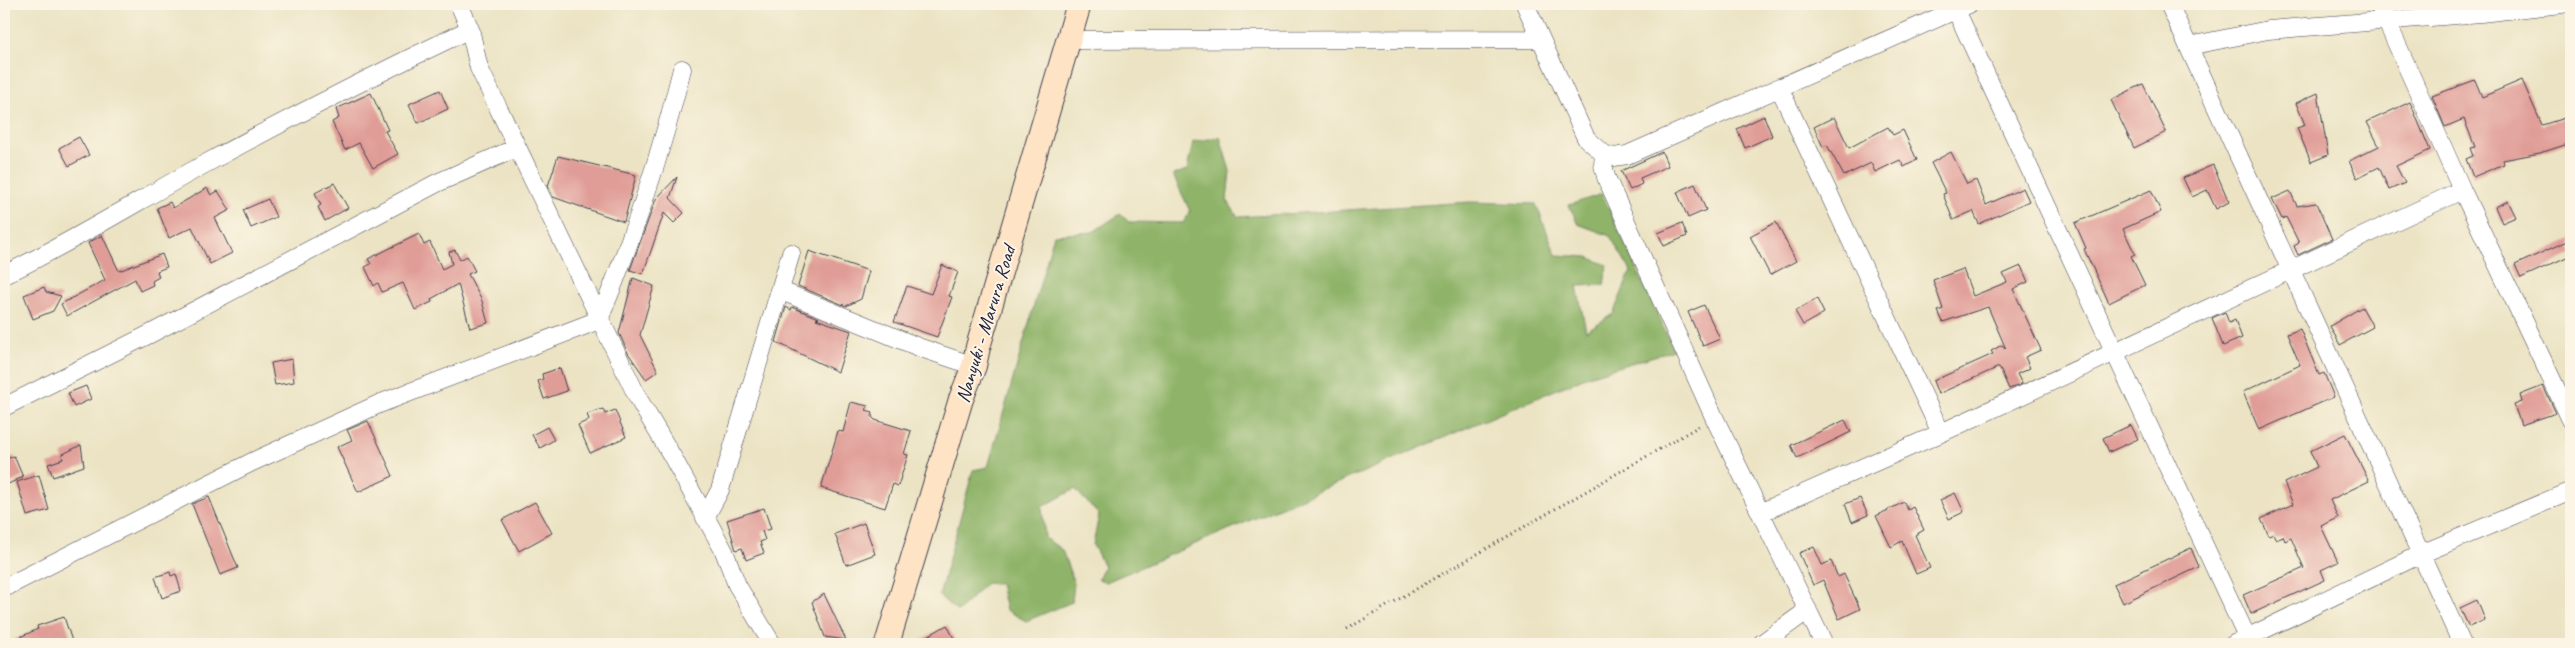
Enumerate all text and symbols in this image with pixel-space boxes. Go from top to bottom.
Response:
street label: Nanyuki - Marura Road [950,240,1022,406]

